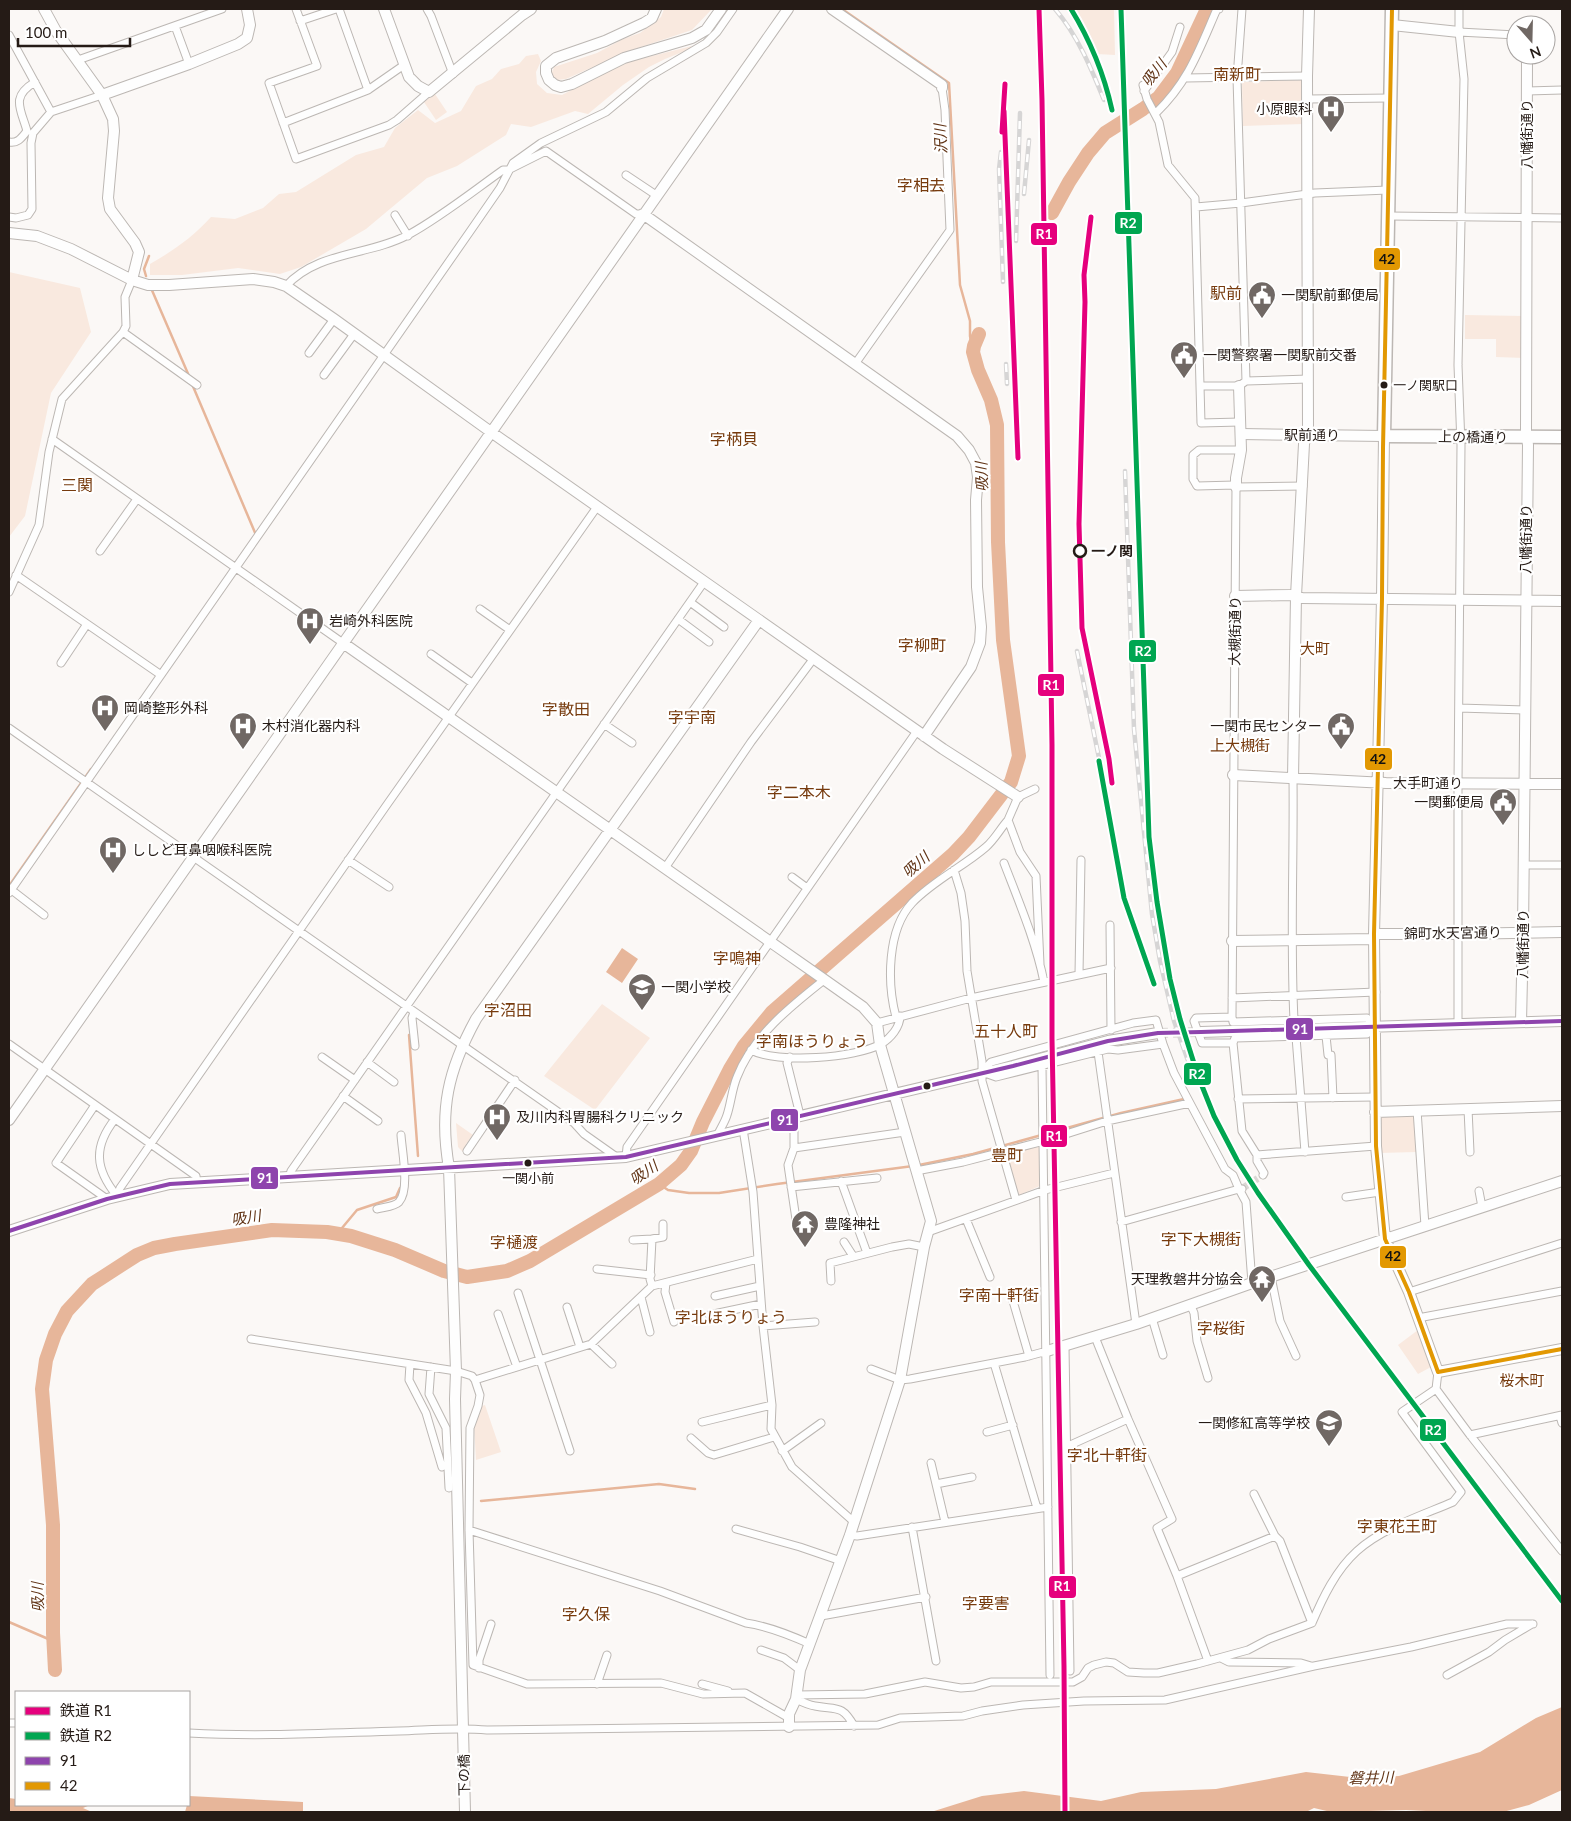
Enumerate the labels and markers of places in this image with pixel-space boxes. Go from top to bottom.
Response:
hospital icon: 小原眼科 [1316,94,1346,133]
place label: 小原眼科 [1256,100,1312,117]
public building icon: 一関駅前郵便局 [1247,280,1277,319]
place label: 一関駅前郵便局 [1281,286,1379,303]
public building icon: 一関警察署一関駅前交番 [1169,340,1199,379]
place label: 一関警察署一関駅前交番 [1203,346,1357,363]
place label: 一ノ関駅口 [1393,377,1458,393]
marker: 一ノ関駅口 [1379,380,1389,390]
place label: 一ノ関 [1091,542,1133,559]
marker: 一ノ関 [1073,544,1087,558]
hospital icon: 岩崎外科医院 [295,606,325,645]
place label: 岩崎外科医院 [329,612,413,629]
hospital icon: 岡崎整形外科 [90,693,120,732]
place label: 岡崎整形外科 [124,699,208,716]
hospital icon: 木村消化器内科 [228,711,258,750]
public building icon: 一関市民センター [1326,711,1356,750]
place label: 木村消化器内科 [262,717,360,734]
place label: 一関市民センター [1210,717,1322,734]
public building icon: 一関郵便局 [1488,787,1518,826]
place label: 一関郵便局 [1414,793,1484,810]
hospital icon: ししど耳鼻咽喉科医院 [98,835,128,874]
place label: ししど耳鼻咽喉科医院 [132,841,272,858]
school or university icon: 一関小学校 [627,972,657,1011]
place label: 一関小学校 [661,978,731,995]
unlabelled marker [922,1081,932,1091]
hospital icon: 及川内科胃腸科クリニック [482,1102,512,1141]
place label: 及川内科胃腸科クリニック [516,1108,684,1125]
marker: 一関小前 [523,1158,533,1168]
place label: 一関小前 [502,1170,554,1186]
temple icon: 豊隆神社 [790,1209,820,1248]
place label: 豊隆神社 [824,1215,880,1232]
temple icon: 天理教磐井分協会 [1247,1264,1277,1303]
place label: 天理教磐井分協会 [1131,1270,1243,1287]
school or university icon: 一関修紅高等学校 [1314,1408,1344,1447]
place label: 一関修紅高等学校 [1198,1414,1310,1431]

